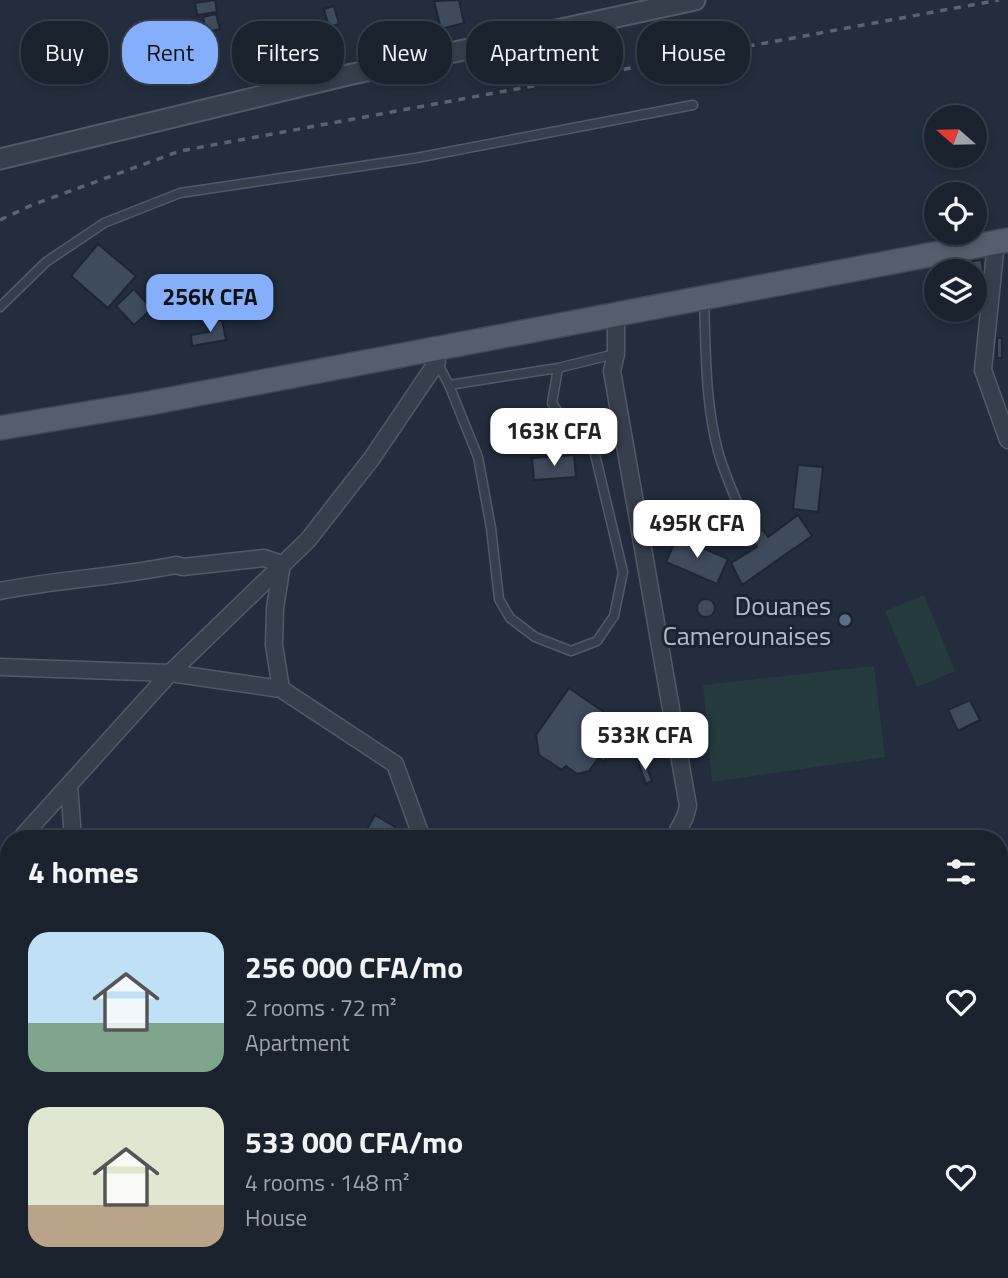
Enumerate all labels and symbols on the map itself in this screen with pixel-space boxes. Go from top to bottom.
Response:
north arrow [924,105,987,168]
pin: 256K CFA [138,274,282,334]
pin: 163K CFA [482,408,626,468]
pin: 495K CFA [625,500,769,560]
place label: Douanes Camerounaises [663,586,831,655]
marker: Douanes Camerounaises [837,612,853,628]
pin: 533K CFA [573,712,717,772]

